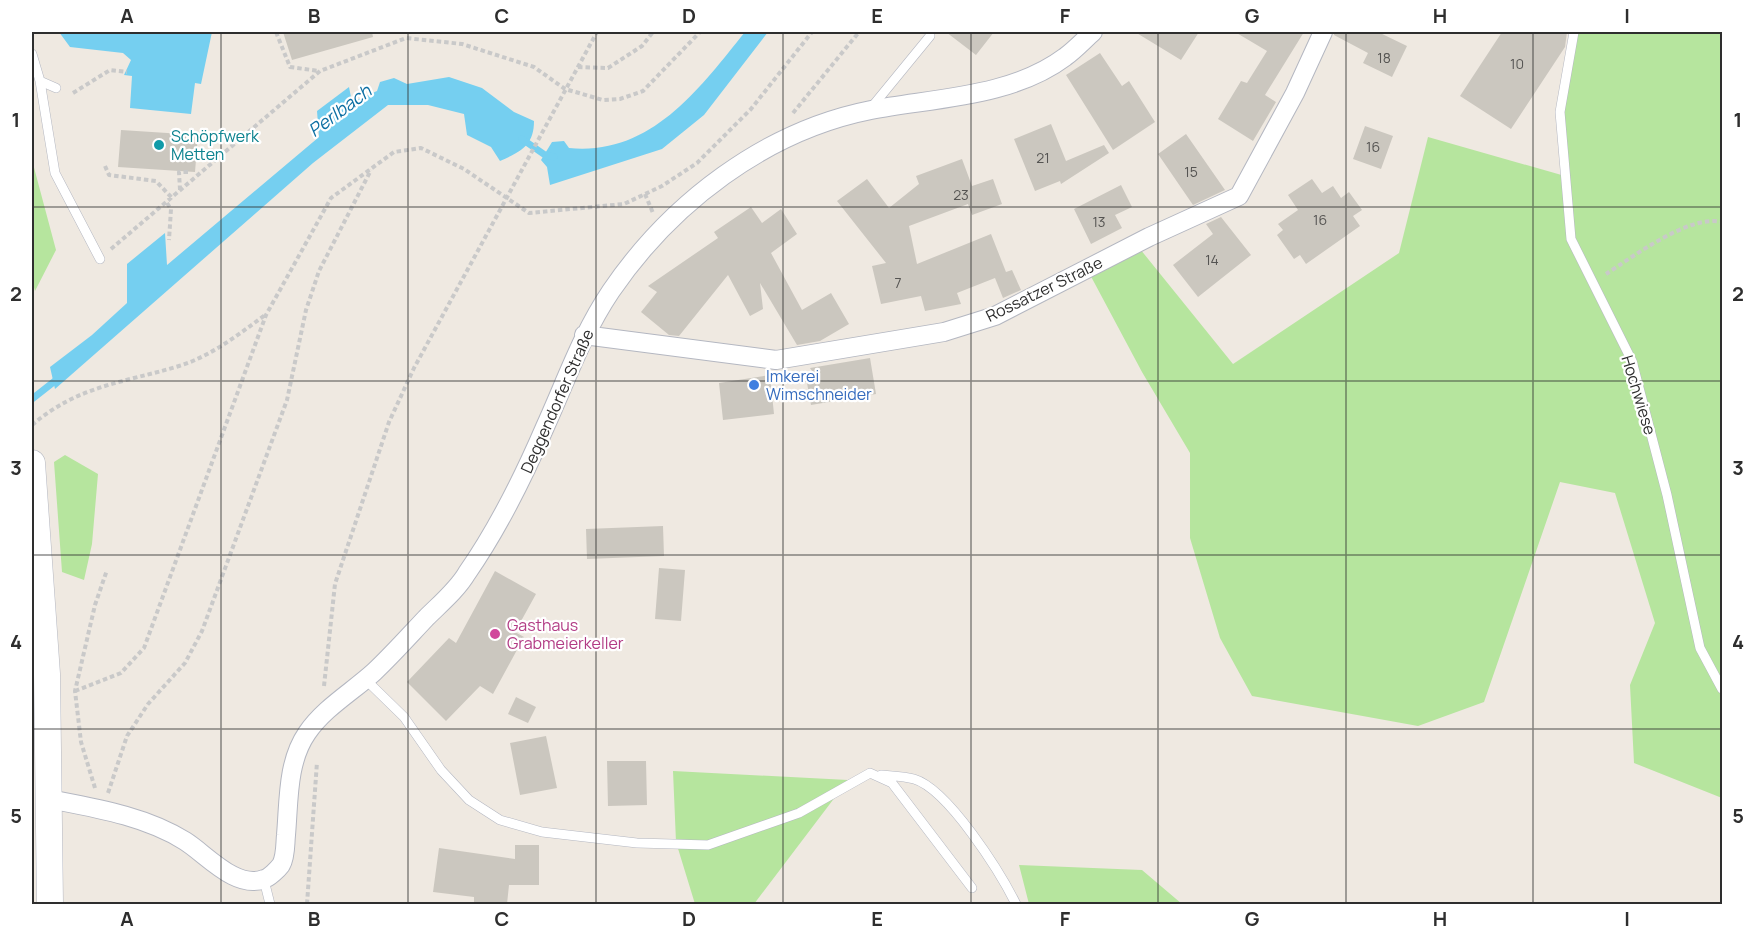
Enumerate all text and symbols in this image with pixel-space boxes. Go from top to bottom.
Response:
text: A [120,2,134,29]
text: B [308,2,321,29]
text: C [495,2,509,29]
text: D [682,2,696,29]
text: E [871,2,883,29]
text: F [1060,2,1071,29]
text: G [1245,2,1260,29]
text: H [1433,2,1447,29]
text: I [1624,2,1630,29]
house number: 18 [1377,48,1391,67]
house number: 10 [1510,54,1524,73]
water label: Perlbach [303,78,377,142]
text: 1 [12,106,20,133]
text: 1 [1734,106,1742,133]
place label: Schöpfwerk Metten [171,125,260,165]
house number: 16 [1366,137,1380,156]
marker: Schöpfwerk Metten [152,138,166,152]
house number: 21 [1036,148,1050,167]
house number: 15 [1184,162,1198,181]
house number: 23 [953,185,969,204]
house number: 16 [1313,210,1327,229]
house number: 13 [1092,212,1106,231]
house number: 14 [1205,250,1219,269]
street label: Rossatzer Straße [982,251,1106,327]
house number: 7 [894,273,902,292]
text: 2 [10,280,22,307]
text: 2 [1732,280,1744,307]
street label: Deggendorfer Straße [515,325,599,477]
street label: Hochwiese [1617,353,1661,437]
place label: Imkerei Wimschneider [766,365,872,405]
marker: Imkerei Wimschneider [747,378,761,392]
text: 3 [10,454,22,481]
text: 3 [1732,454,1744,481]
place label: Gasthaus Grabmeierkeller [507,614,624,654]
marker: Gasthaus Grabmeierkeller [488,627,502,641]
text: 4 [10,628,22,655]
text: 4 [1732,628,1744,655]
text: 5 [10,802,22,829]
text: 5 [1732,802,1744,829]
text: A [120,905,134,932]
text: B [308,905,321,932]
text: C [495,905,509,932]
text: D [682,905,696,932]
text: E [871,905,883,932]
text: F [1060,905,1071,932]
text: G [1245,905,1260,932]
text: H [1433,905,1447,932]
text: I [1624,905,1630,932]

